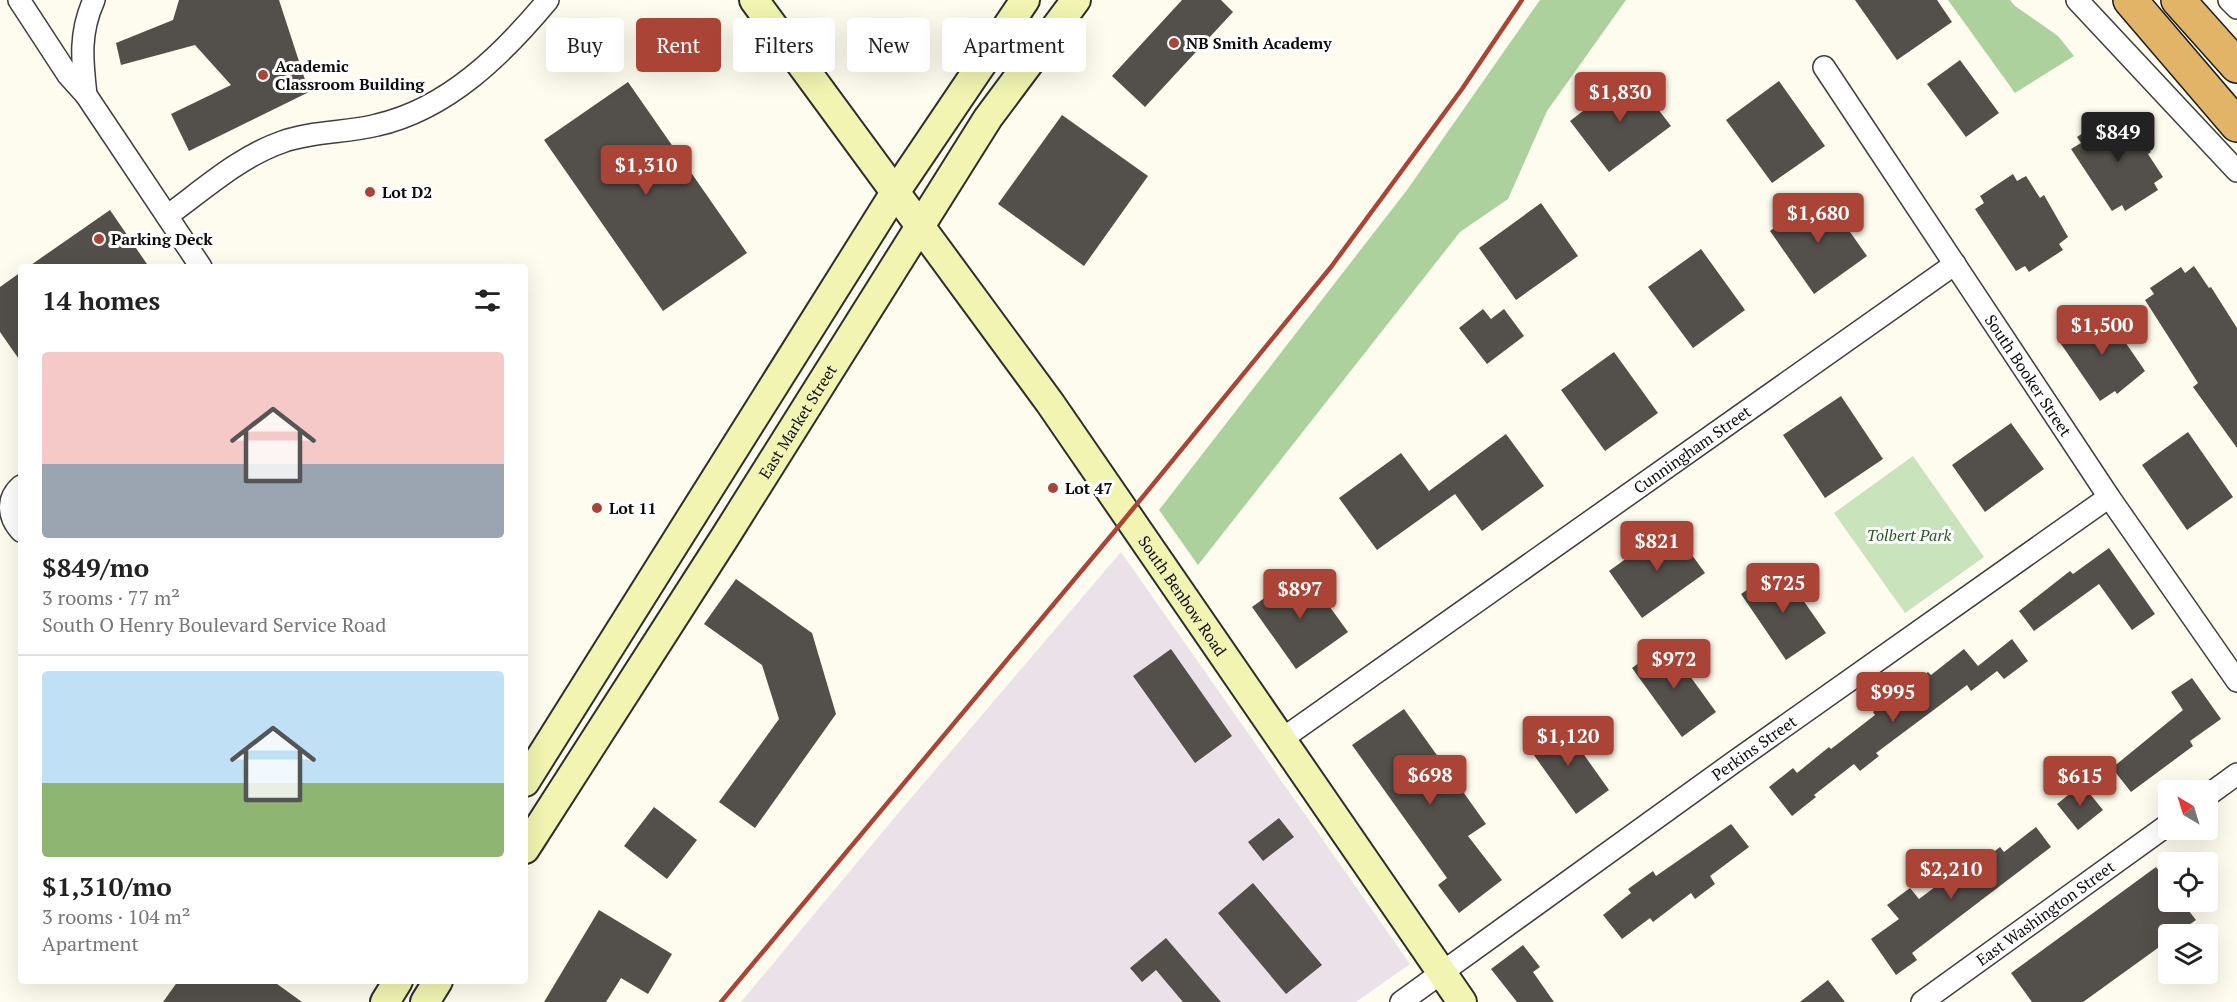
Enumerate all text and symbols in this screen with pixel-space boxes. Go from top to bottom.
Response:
chip: Buy [546,18,624,72]
chip: Rent [636,18,721,72]
chip: Filters [733,18,835,72]
chip: New [847,18,930,72]
chip: Apartment [942,18,1086,72]
place label: NB Smith Academy [1186,32,1332,54]
marker: NB Smith Academy [1167,36,1181,50]
place label: Academic Classroom Building [275,55,425,95]
marker: Academic Classroom Building [256,68,270,82]
pin: $1,830 [1571,72,1669,123]
text: $1,830 [1589,78,1651,105]
pin: $849 [2082,112,2154,163]
text: $849 [2095,118,2141,145]
pin: $1,310 [597,145,695,196]
text: $1,310 [615,151,677,178]
place label: Lot D2 [382,181,432,203]
marker: Lot D2 [363,185,377,199]
pin: $1,680 [1769,193,1867,244]
text: $1,680 [1787,199,1849,226]
place label: Parking Deck [111,228,213,250]
marker: Parking Deck [92,232,106,246]
text: 14 homes [42,283,160,317]
icon: filters [471,284,504,317]
pin: $1,500 [2053,305,2151,356]
street label: South Booker Street [1980,310,2077,441]
text: $1,500 [2071,311,2133,338]
street label: East Market Street [753,360,842,483]
icon: home [219,391,327,499]
street label: Cunningham Street [1629,400,1755,499]
place label: Lot 47 [1065,477,1113,499]
marker: Lot 47 [1046,481,1060,495]
place label: Lot 11 [609,497,657,519]
marker: Lot 11 [590,501,604,515]
pin: $821 [1621,521,1693,572]
park label: Tolbert Park [1867,524,1952,546]
text: $821 [1634,527,1680,554]
street label: South Benbow Road [1133,531,1232,661]
text: $849/mo [42,550,149,584]
pin: $725 [1747,563,1819,614]
pin: $897 [1264,569,1336,620]
text: $725 [1760,569,1806,596]
text: $897 [1277,575,1323,602]
text: 3 rooms · 77 m² [42,584,180,611]
text: South O Henry Boulevard Service Road [42,611,386,638]
pin: $972 [1638,639,1710,690]
text: $972 [1651,645,1697,672]
pin: $995 [1857,672,1929,723]
text: $995 [1870,678,1916,705]
icon: home [219,710,327,818]
street label: Perkins Street [1707,710,1801,786]
pin: $1,120 [1519,716,1617,767]
text: $1,120 [1537,722,1599,749]
pin: $698 [1394,755,1466,806]
pin: $615 [2044,756,2116,807]
text: $698 [1407,761,1453,788]
text: $615 [2057,762,2103,789]
north arrow [2158,780,2218,840]
map controls [2158,780,2218,984]
pin: $2,210 [1902,849,2000,900]
button: locate [2158,852,2218,912]
text: $2,210 [1920,855,1982,882]
street label: East Washington Street [1971,856,2119,971]
text: $1,310/mo [42,869,172,903]
text: 3 rooms · 104 m² [42,903,190,930]
button: layers [2158,924,2218,984]
text: Apartment [42,930,139,957]

